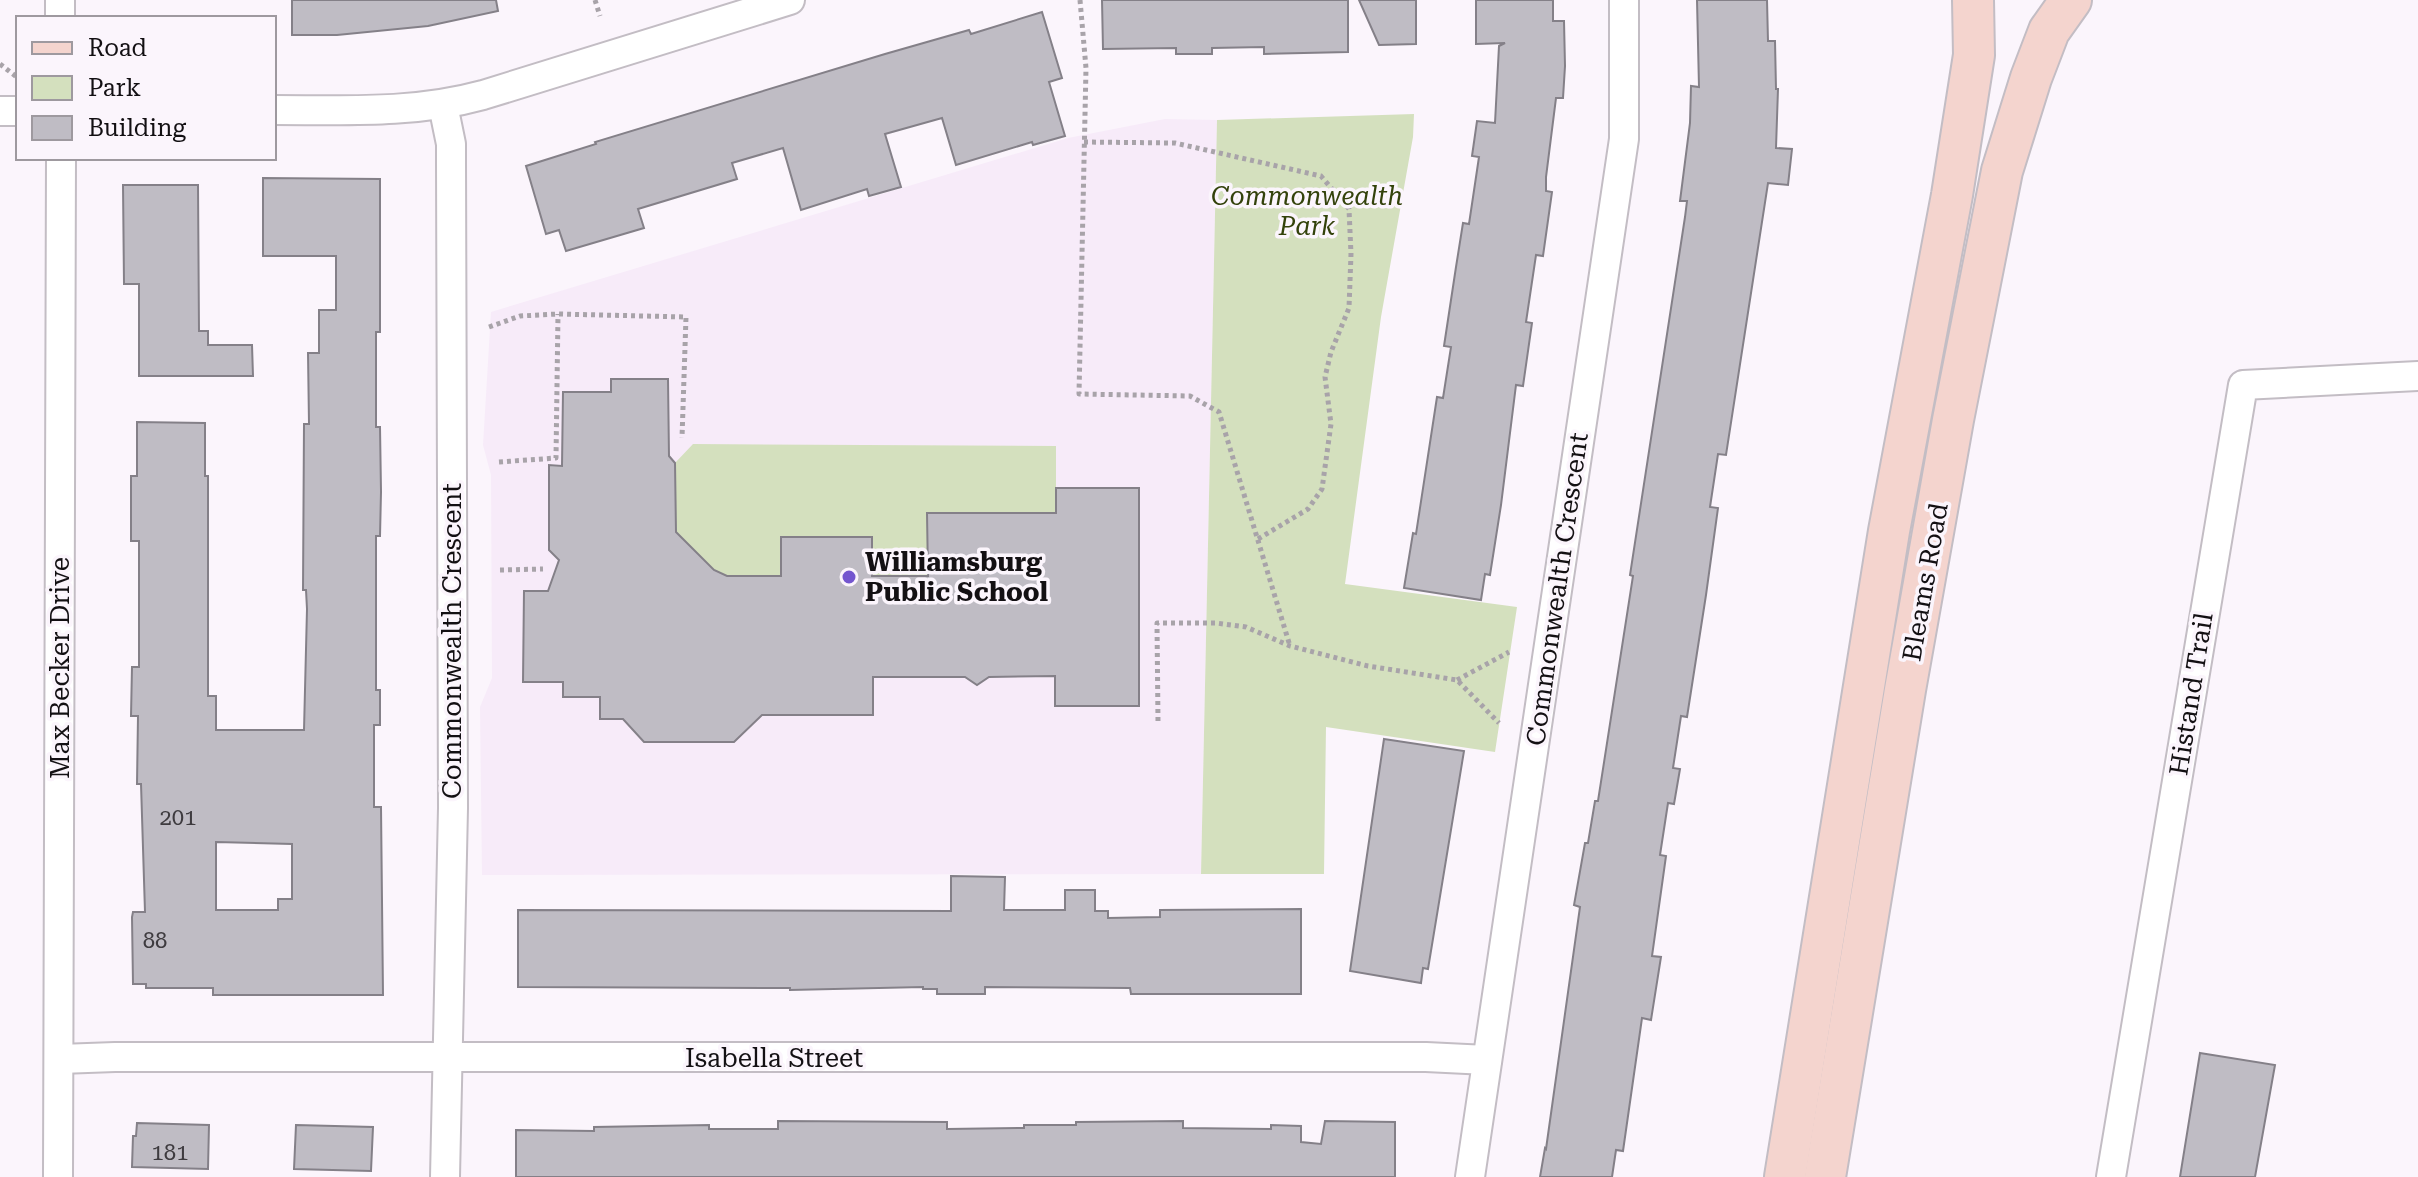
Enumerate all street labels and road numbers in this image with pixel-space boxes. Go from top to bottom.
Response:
street label: Commonwealth Crescent [1520,430,1594,748]
street label: Commonwealth Crescent [437,483,467,799]
street label: Bleams Road [1896,500,1954,663]
street label: Max Becker Drive [45,557,75,779]
street label: Histand Trail [2163,611,2219,777]
street label: Isabella Street [685,1043,863,1073]

